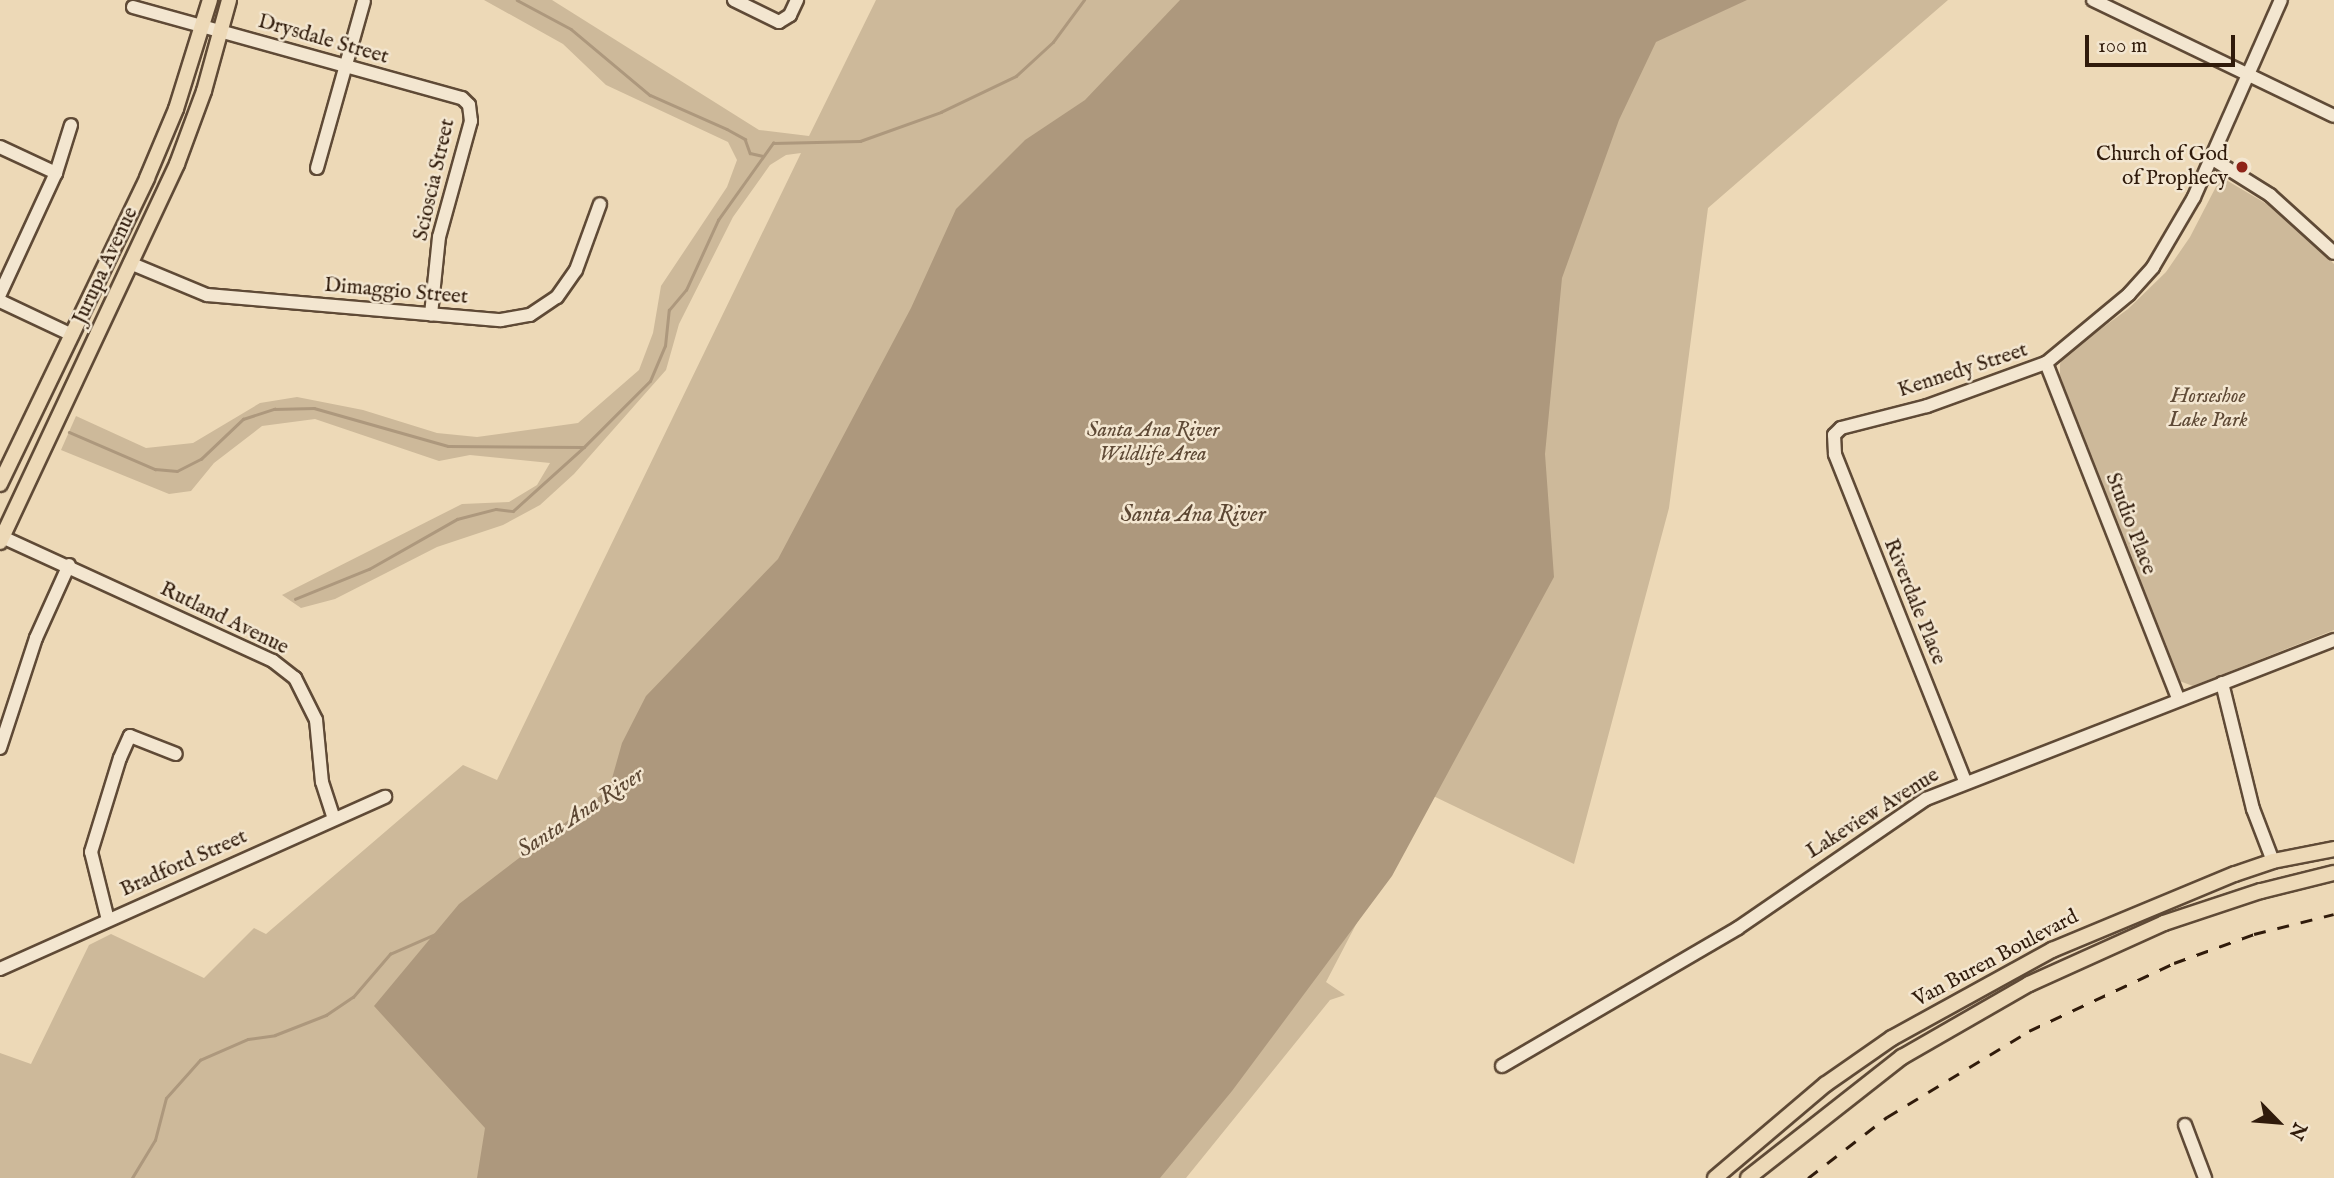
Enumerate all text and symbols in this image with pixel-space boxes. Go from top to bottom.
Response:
street label: Drysdale Street [255,9,391,71]
scale bar [2089,21,2240,65]
text: 100 m [2098,33,2147,60]
street label: Scioscia Street [409,117,461,243]
place label: Church of God of Prophecy [2096,142,2228,192]
marker: Church of God of Prophecy [2234,159,2250,175]
street label: Jurupa Avenue [68,203,144,329]
street label: Dimaggio Street [323,273,469,311]
street label: Kennedy Street [1895,338,2031,404]
park label: Horseshoe Lake Park [2168,384,2248,434]
park label: Santa Ana River Wildlife Area [1087,418,1219,468]
street label: Studio Place [2099,469,2161,579]
water label: Santa Ana River [1120,501,1266,529]
street label: Riverdale Place [1877,535,1951,669]
street label: Rutland Avenue [156,577,292,661]
water label: Santa Ana River [513,762,649,864]
street label: Lakeview Avenue [1802,763,1944,865]
street label: Bradford Street [117,825,251,903]
street label: Van Buren Boulevard [1909,905,2083,1013]
north arrow [2243,1087,2313,1157]
text: N [2283,1118,2311,1143]

